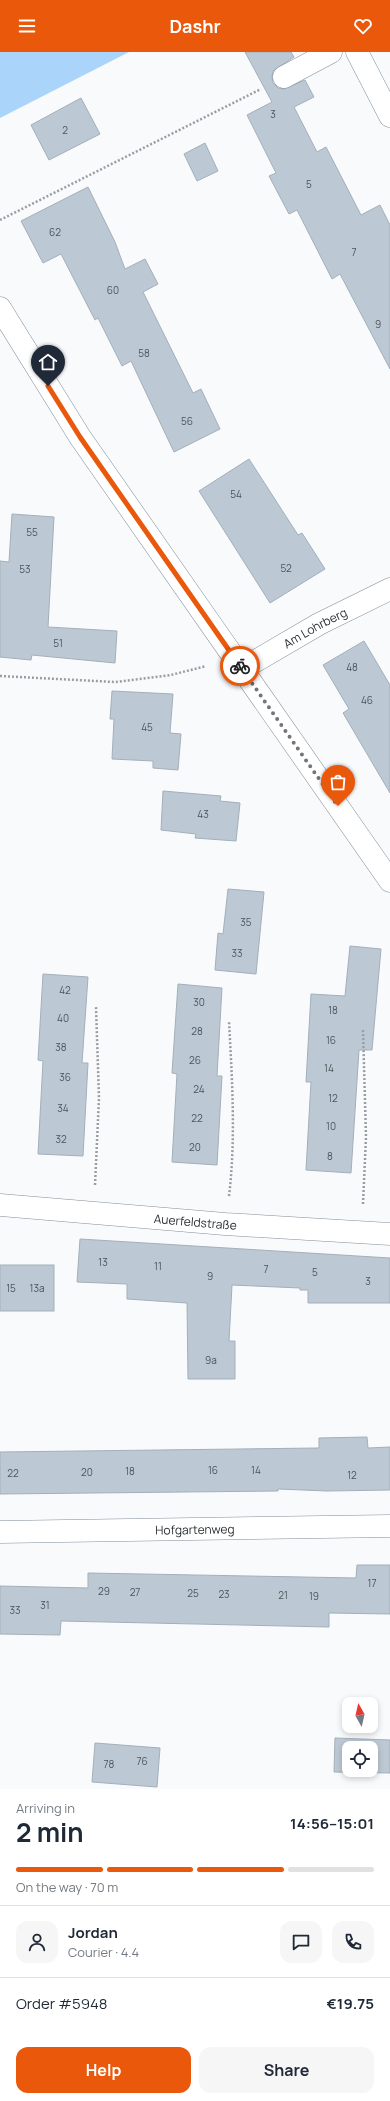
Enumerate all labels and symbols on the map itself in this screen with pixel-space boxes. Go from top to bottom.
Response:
house number: 3 [270,107,276,121]
house number: 2 [62,123,68,137]
house number: 5 [306,177,312,191]
house number: 62 [49,225,61,239]
house number: 7 [351,245,357,259]
house number: 60 [107,283,119,297]
house number: 9 [375,317,381,331]
pin [31,345,65,386]
house number: 58 [138,346,150,360]
house number: 56 [181,414,193,428]
house number: 54 [230,487,242,501]
house number: 55 [26,525,38,539]
house number: 52 [280,561,292,575]
house number: 53 [19,562,31,576]
street label: Am Lohrberg [280,603,350,652]
house number: 51 [53,636,63,650]
courier [220,646,260,686]
house number: 48 [346,660,358,674]
house number: 46 [361,693,373,707]
house number: 45 [141,720,153,734]
pin [321,765,355,806]
house number: 43 [197,807,209,821]
house number: 35 [240,915,252,929]
house number: 33 [231,946,243,960]
house number: 42 [59,983,71,997]
house number: 30 [193,995,205,1009]
house number: 18 [328,1003,338,1017]
house number: 40 [57,1011,69,1025]
house number: 28 [191,1024,203,1038]
house number: 16 [326,1033,336,1047]
house number: 38 [55,1040,67,1054]
house number: 26 [189,1053,201,1067]
house number: 14 [324,1061,334,1075]
house number: 36 [59,1070,71,1084]
house number: 24 [193,1082,205,1096]
house number: 12 [328,1091,338,1105]
house number: 34 [57,1101,69,1115]
house number: 22 [191,1111,203,1125]
house number: 10 [326,1119,336,1133]
house number: 32 [55,1132,67,1146]
house number: 20 [189,1140,201,1154]
house number: 8 [327,1149,333,1163]
street label: Auerfeldstraße [153,1210,237,1233]
house number: 13 [98,1255,108,1269]
house number: 11 [154,1259,162,1273]
house number: 7 [263,1262,269,1276]
house number: 5 [312,1265,318,1279]
house number: 9 [207,1269,213,1283]
house number: 3 [365,1274,371,1288]
house number: 15 [6,1281,16,1295]
house number: 13a [30,1281,45,1295]
house number: 9a [205,1353,217,1367]
house number: 16 [208,1463,218,1477]
house number: 14 [251,1463,261,1477]
house number: 18 [125,1464,135,1478]
house number: 20 [81,1465,93,1479]
house number: 22 [7,1466,19,1480]
house number: 12 [347,1468,357,1482]
street label: Hofgartenweg [155,1520,235,1538]
house number: 17 [368,1576,376,1590]
house number: 29 [98,1584,110,1598]
house number: 27 [130,1585,140,1599]
house number: 25 [187,1586,199,1600]
house number: 23 [218,1587,230,1601]
house number: 21 [278,1588,288,1602]
house number: 19 [309,1589,319,1603]
house number: 31 [40,1598,50,1612]
house number: 33 [9,1603,21,1617]
north arrow [342,1697,378,1733]
house number: 76 [136,1754,148,1768]
house number: 78 [104,1757,115,1771]

